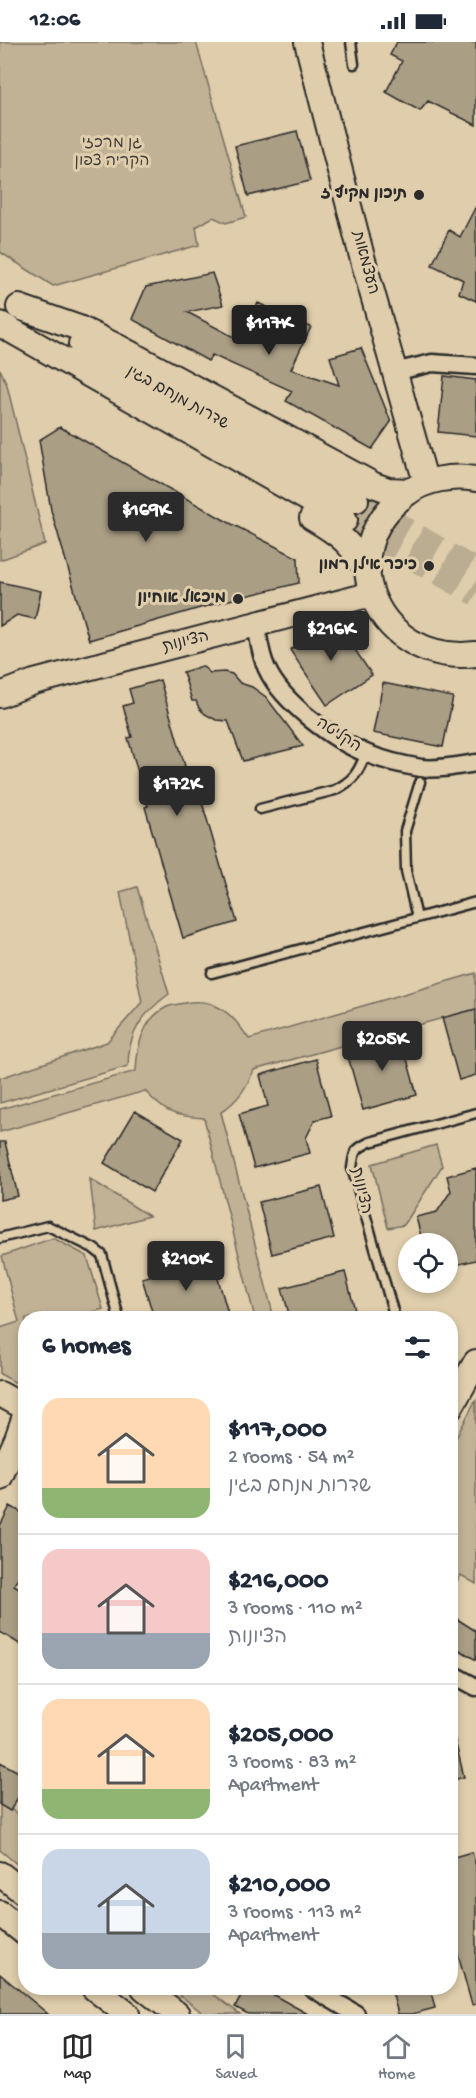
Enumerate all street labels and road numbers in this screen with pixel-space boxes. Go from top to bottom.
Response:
street label: העצמאות [346,228,382,297]
street label: שדרות מנחם בגין [122,363,232,435]
street label: הציונות [161,628,211,658]
street label: הקליטה [312,713,365,757]
street label: הציונות [345,1166,375,1216]

